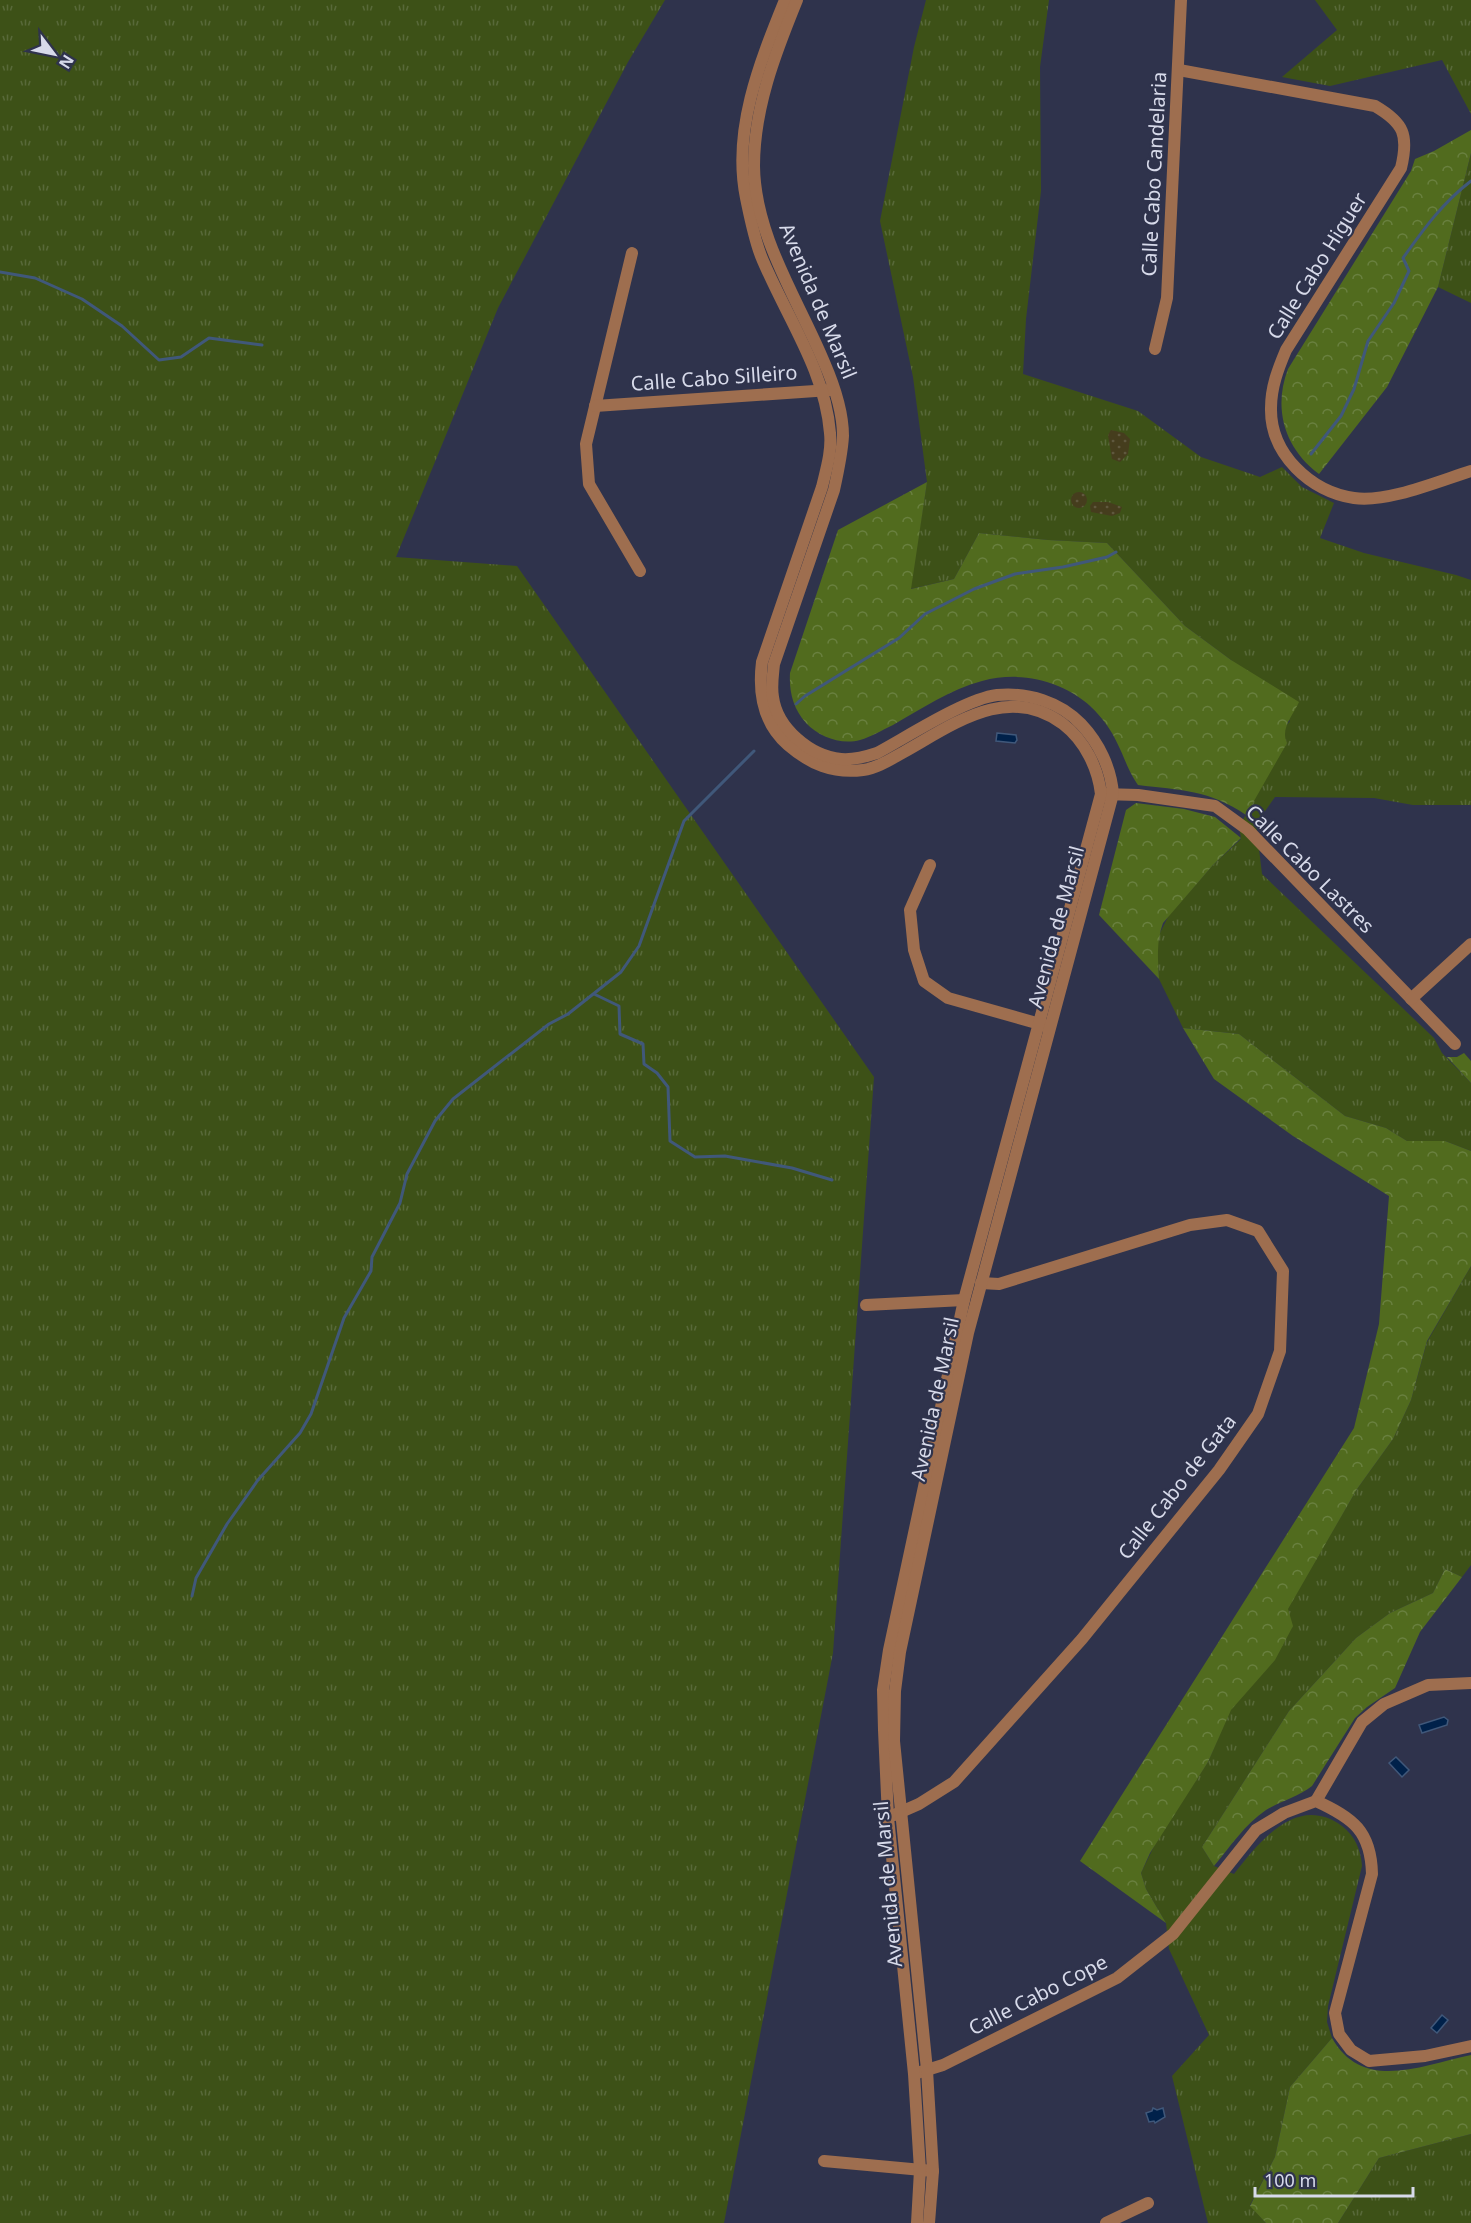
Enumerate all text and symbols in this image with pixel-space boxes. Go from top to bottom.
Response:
north arrow [24,24,84,84]
text: N [54,51,79,73]
street label: Calle Cabo Candelaria [1135,71,1172,277]
street label: Calle Cabo Higuer [1261,187,1373,344]
street label: Avenida de Marsil [773,219,863,383]
street label: Calle Cabo Silleiro [630,358,798,397]
street label: Calle Cabo Lastres [1240,799,1380,939]
street label: Avenida de Marsil [1021,843,1090,1011]
street label: Avenida de Marsil [904,1315,965,1483]
street label: Calle Cabo de Gata [1111,1409,1242,1565]
street label: Avenida de Marsil [867,1800,908,1968]
street label: Calle Cabo Cope [964,1948,1112,2041]
scale bar [1255,2160,1412,2198]
text: 100 m [1264,2168,1316,2192]

